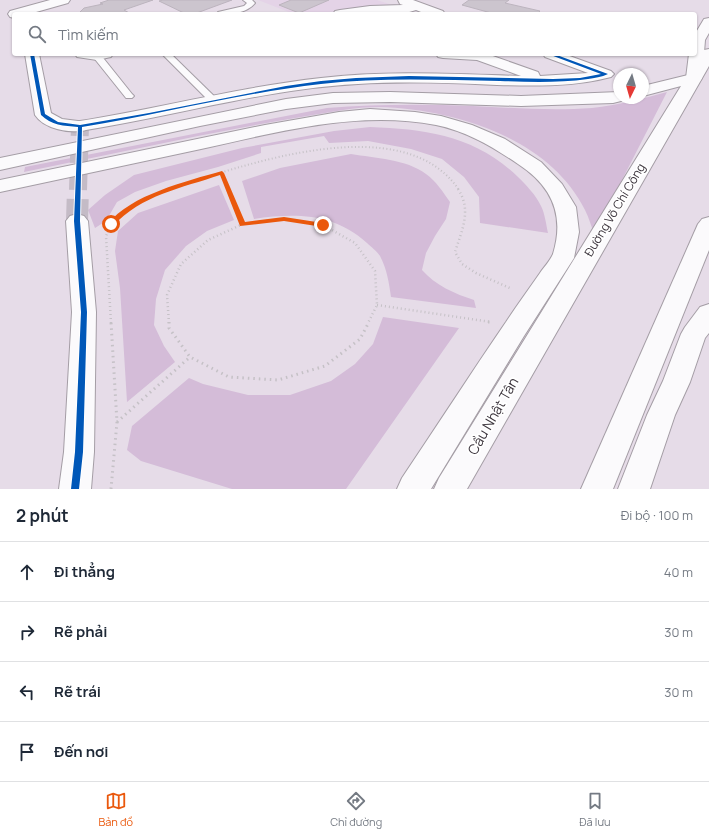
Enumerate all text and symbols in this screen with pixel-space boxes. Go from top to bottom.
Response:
search box [12,12,697,56]
icon: search [26,23,48,45]
text: Tìm kiếm [58,24,118,45]
north arrow [613,68,649,104]
street label: Đường Võ Chí Công [580,160,649,260]
route start [102,215,120,233]
route end [314,216,332,234]
street label: Cầu Nhật Tân [463,374,522,458]
text: 2 phút [16,504,69,527]
text: Đi bộ · 100 m [621,506,693,524]
icon: ahead [16,561,38,583]
text: Đi thẳng [54,561,115,582]
text: 40 m [664,563,693,581]
icon: right [16,621,38,643]
text: Rẽ phải [54,621,107,642]
text: 30 m [664,623,693,641]
icon: left [16,681,38,703]
text: Rẽ trái [54,681,101,702]
text: 30 m [664,683,693,701]
icon: arrive [16,741,38,763]
text: Đến nơi [54,741,108,762]
tab: Bản đồ [99,790,133,829]
tab: Chỉ đường [330,790,382,829]
tab: Đã lưu [579,790,610,829]

